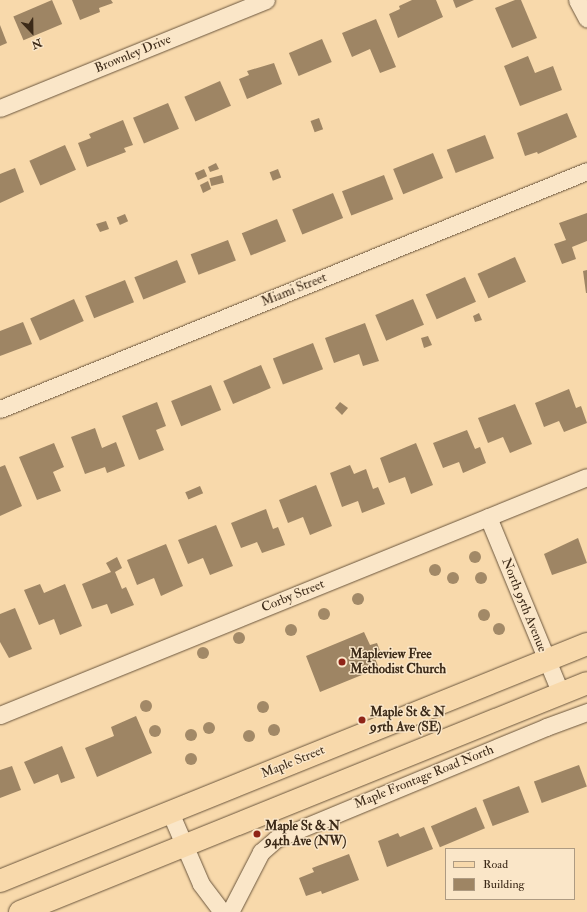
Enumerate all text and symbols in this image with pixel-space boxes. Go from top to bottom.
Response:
north arrow [12,12,52,52]
street label: Brownley Drive [92,32,174,76]
text: N [30,36,44,51]
street label: Miami Street [259,270,329,310]
street label: North 95th Avenue [498,556,550,654]
street label: Corby Street [259,576,327,616]
place label: Mapleview Free Methodist Church [350,647,446,678]
marker: Mapleview Free Methodist Church [337,657,347,667]
place label: Maple St & N 95th Ave (SE) [370,705,445,736]
marker: Maple St & N 95th Ave (SE) [357,715,367,725]
street label: Maple Street [259,742,327,782]
street label: Maple Frontage Road North [352,742,496,812]
place label: Maple St & N 94th Ave (NW) [265,819,347,850]
marker: Maple St & N 94th Ave (NW) [252,829,262,839]
legend [445,848,575,900]
text: Road [483,857,508,872]
text: Building [483,877,524,892]

